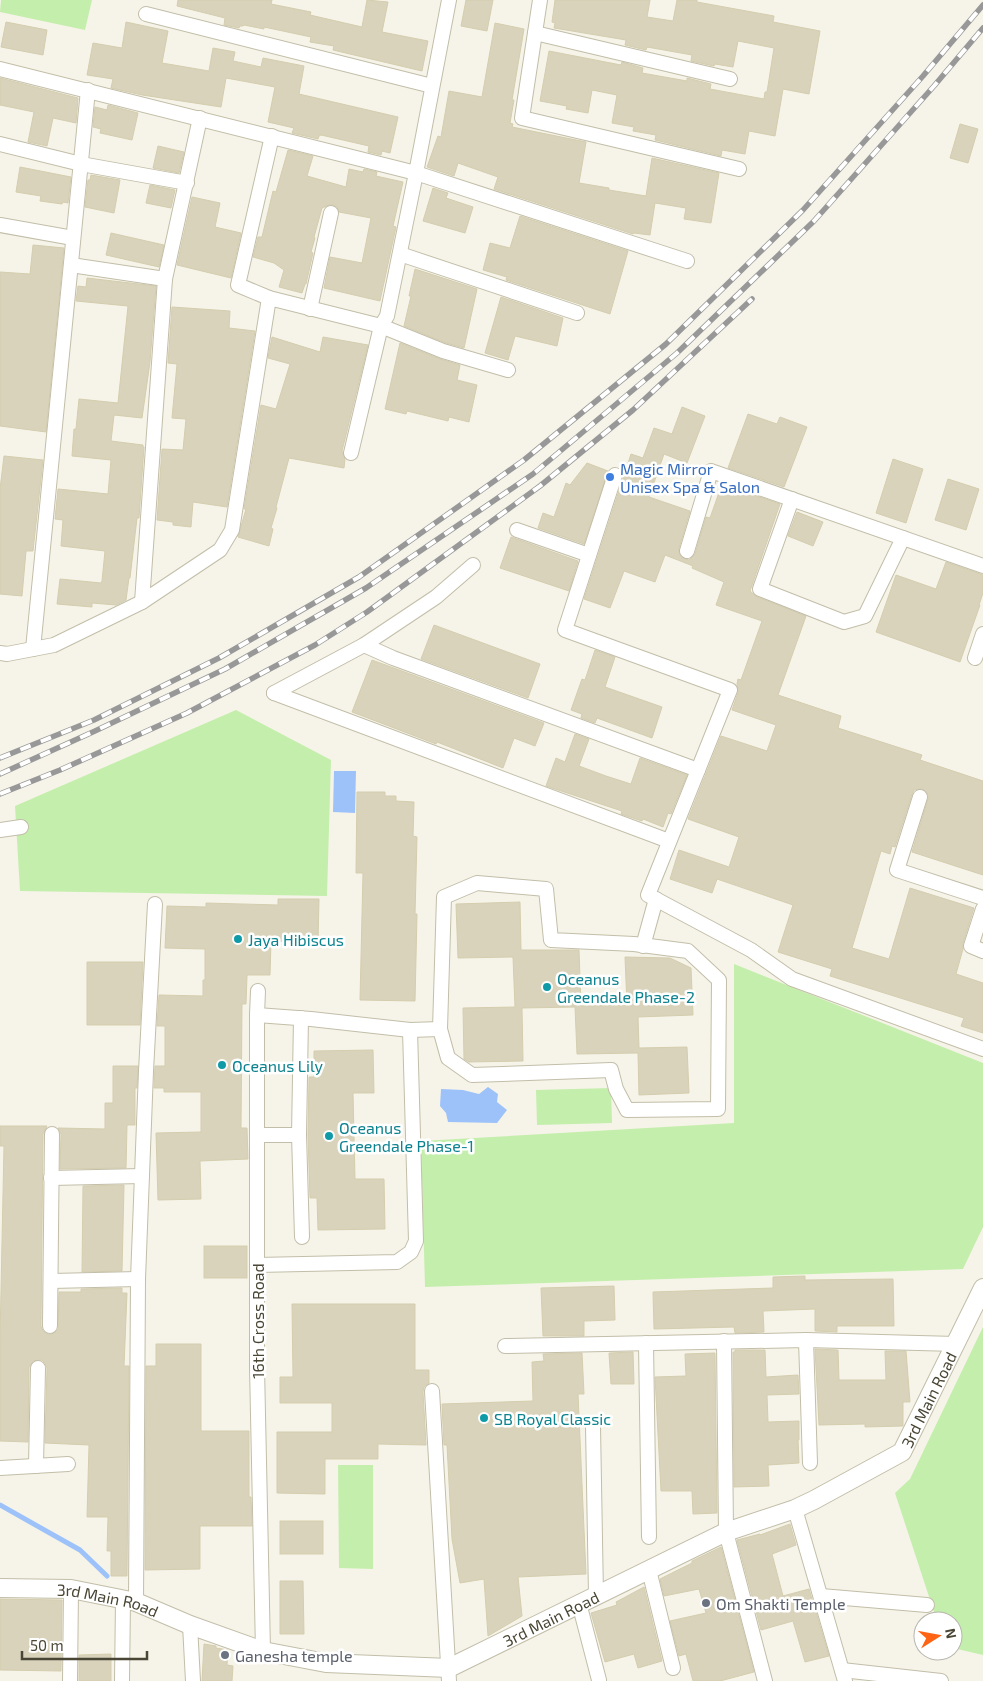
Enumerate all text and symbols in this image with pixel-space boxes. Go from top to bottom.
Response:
place label: Magic Mirror Unisex Spa & Salon [620,459,760,496]
marker: Magic Mirror Unisex Spa & Salon [604,471,616,483]
place label: Jaya Hibiscus [248,930,344,949]
marker: Jaya Hibiscus [232,933,244,945]
place label: Oceanus Greendale Phase-2 [557,969,695,1006]
marker: Oceanus Greendale Phase-2 [541,981,553,993]
place label: Oceanus Lily [232,1056,323,1075]
marker: Oceanus Lily [216,1059,228,1071]
place label: Oceanus Greendale Phase-1 [339,1118,474,1155]
marker: Oceanus Greendale Phase-1 [323,1130,335,1142]
street label: 16th Cross Road [248,1263,267,1379]
street label: 3rd Main Road [896,1348,960,1450]
place label: SB Royal Classic [494,1409,611,1428]
marker: SB Royal Classic [478,1412,490,1424]
street label: 3rd Main Road [57,1579,162,1620]
street label: 3rd Main Road [500,1587,602,1650]
place label: Om Shakti Temple [716,1594,845,1613]
marker: Om Shakti Temple [700,1597,712,1609]
north arrow [913,1611,963,1661]
text: N [942,1627,961,1640]
scale bar [22,1628,148,1660]
text: 50 m [30,1636,64,1654]
place label: Ganesha temple [235,1646,353,1665]
marker: Ganesha temple [219,1649,231,1661]

